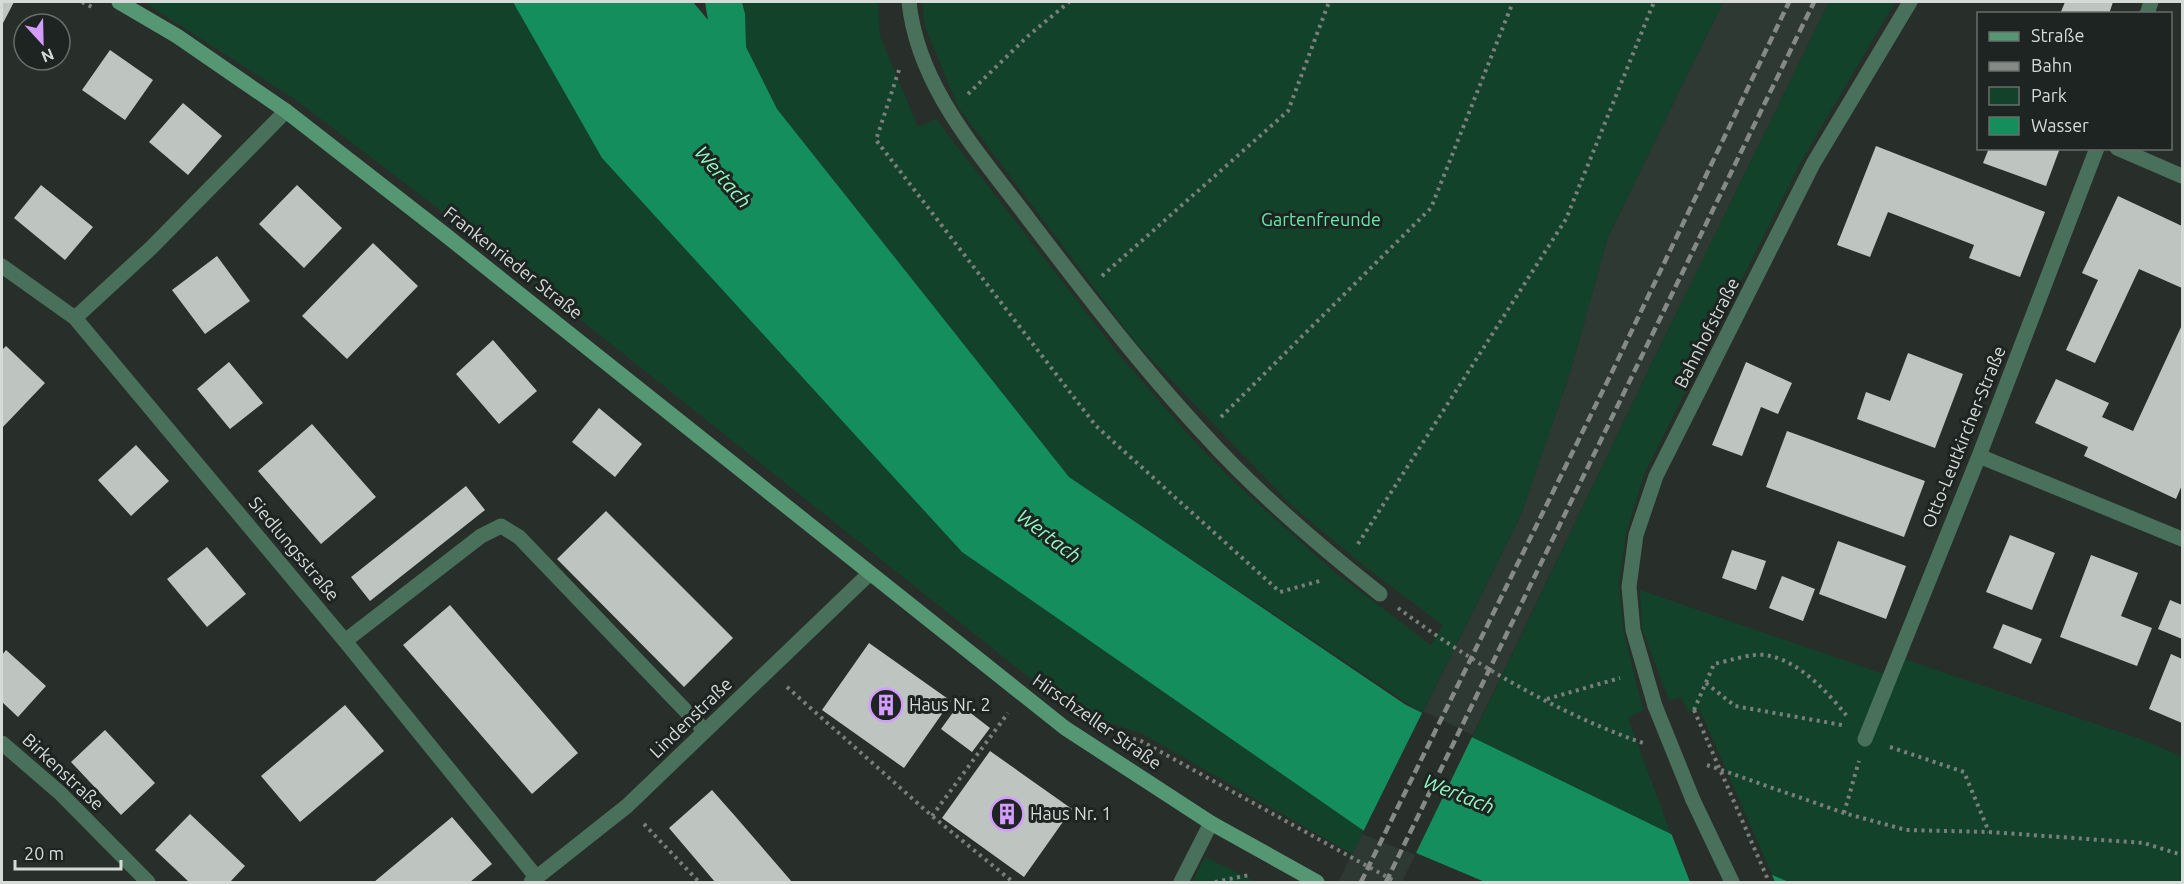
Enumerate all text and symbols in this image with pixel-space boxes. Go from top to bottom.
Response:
north arrow [12,12,72,72]
legend [1977,12,2172,150]
text: Straße [2031,25,2084,45]
text: N [39,45,57,66]
text: Bahn [2031,55,2072,75]
text: Park [2031,85,2067,105]
text: Wasser [2031,115,2089,135]
water label: Wertach [690,141,756,212]
street label: Frankenrieder Straße [440,202,587,323]
park label: Gartenfreunde [1261,209,1381,229]
street label: Bahnhofstraße [1670,274,1742,391]
street label: Otto-Leutkircher-Straße [1917,343,2009,530]
street label: Siedlungsstraße [246,492,344,604]
water label: Wertach [1013,504,1086,567]
street label: Hirschzeller Straße [1030,669,1166,773]
street label: Lindenstraße [645,673,735,761]
building icon: Haus Nr. 2 [868,687,904,723]
place label: Haus Nr. 2 [909,694,991,714]
street label: Birkenstraße [19,729,108,814]
water label: Wertach [1420,769,1498,818]
building icon: Haus Nr. 1 [989,796,1025,832]
place label: Haus Nr. 1 [1030,803,1112,823]
scale bar [15,833,122,871]
text: 20 m [24,843,64,863]

